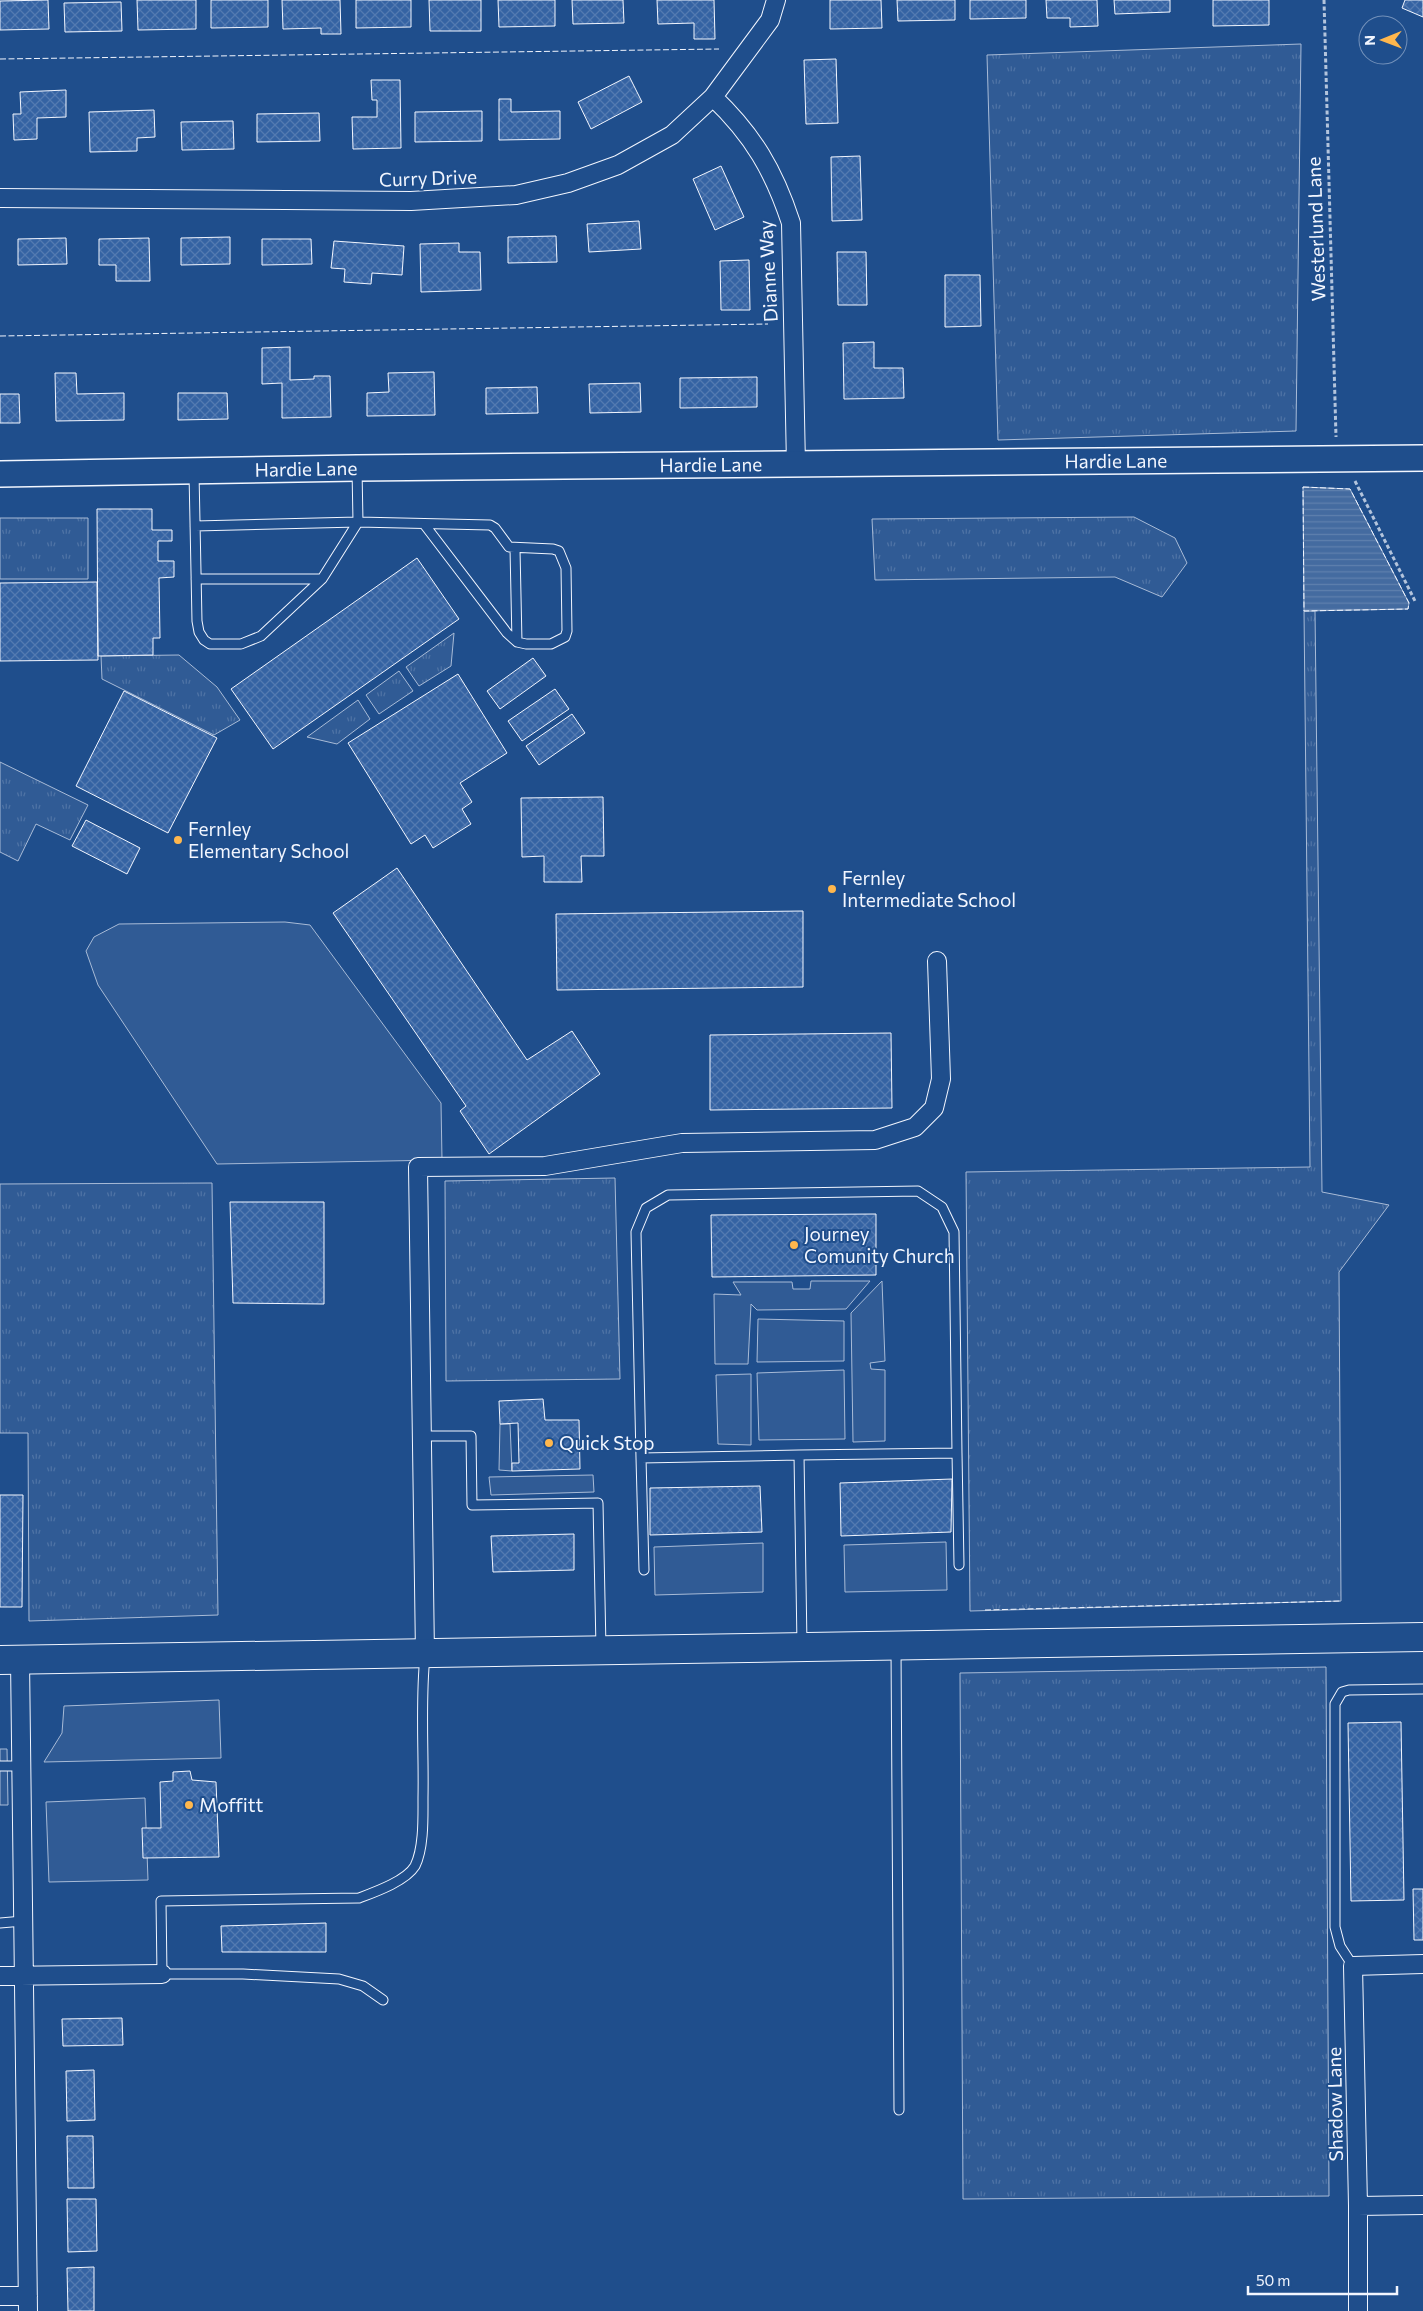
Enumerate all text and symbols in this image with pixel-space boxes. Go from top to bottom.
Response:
north arrow [1358,15,1408,65]
text: N [1361,35,1378,46]
street label: Westerlund Lane [1301,156,1330,302]
street label: Curry Drive [379,164,477,191]
street label: Dianne Way [753,219,782,323]
street label: Hardie Lane [1064,448,1167,472]
street label: Hardie Lane [659,452,762,476]
street label: Hardie Lane [254,456,358,481]
place label: Fernley Elementary School [188,817,349,862]
marker: Fernley Elementary School [172,834,184,846]
place label: Fernley Intermediate School [842,866,1016,911]
marker: Fernley Intermediate School [826,883,838,895]
place label: Journey Comunity Church [804,1222,955,1267]
marker: Journey Comunity Church [788,1239,800,1251]
place label: Quick Stop [559,1431,655,1454]
marker: Quick Stop [543,1437,555,1449]
place label: Moffitt [199,1793,264,1816]
marker: Moffitt [183,1799,195,1811]
street label: Shadow Lane [1322,2047,1347,2161]
scale bar [1248,2264,1397,2296]
text: 50 m [1256,2271,1290,2289]

